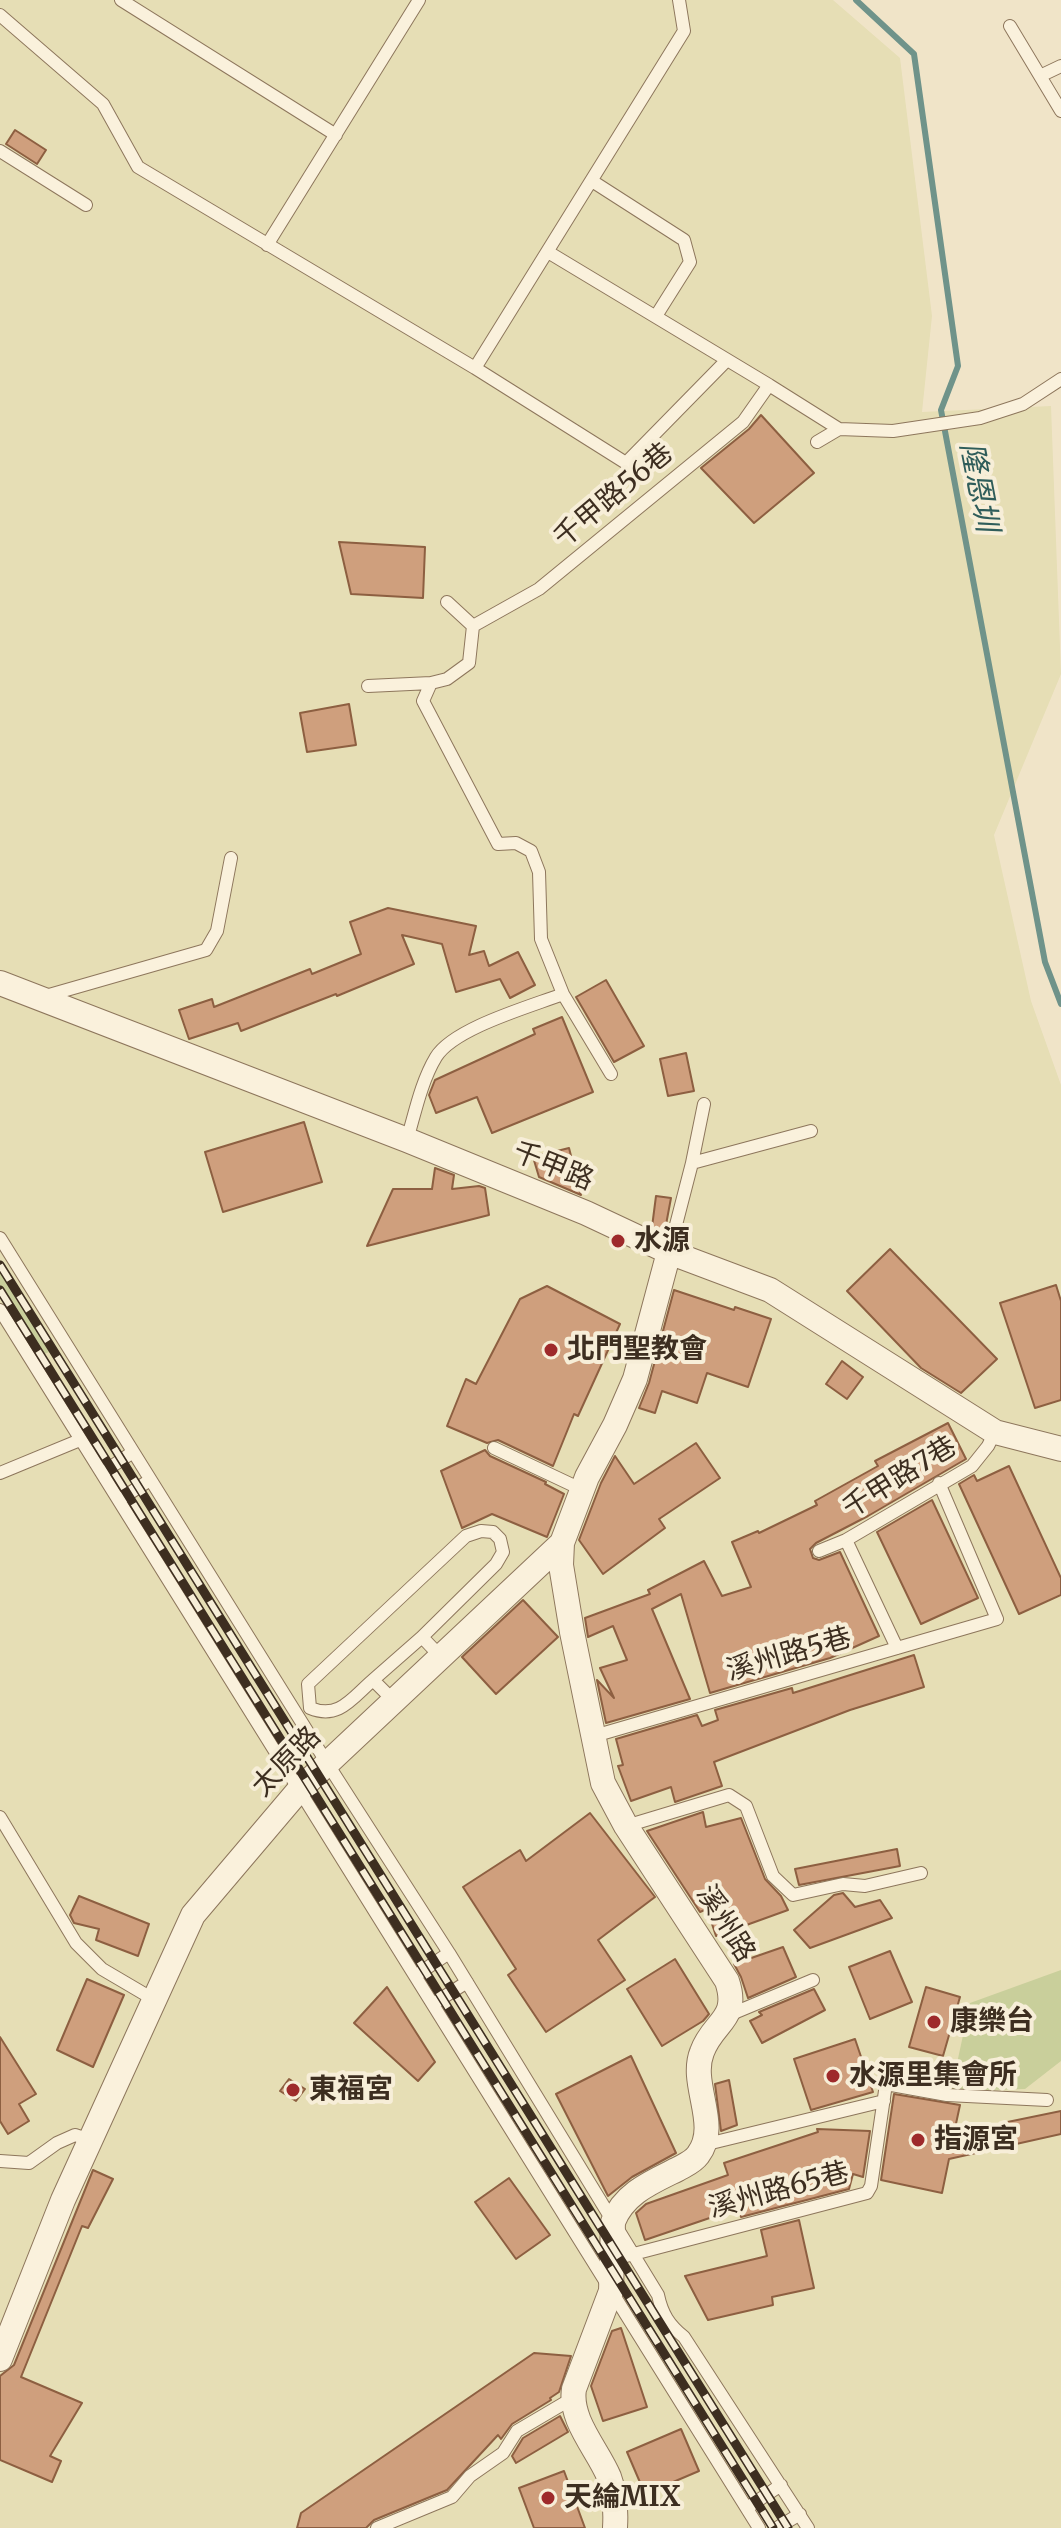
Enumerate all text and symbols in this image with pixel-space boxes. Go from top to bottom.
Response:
street label: 千甲路56巷 [548,437,680,555]
water label: 隆恩圳 [952,439,1004,535]
street label: 千甲路 [508,1136,598,1198]
place label: 水源 [634,1224,690,1258]
marker: 水源 [609,1232,627,1250]
place label: 北門聖教會 [567,1333,707,1367]
marker: 北門聖教會 [542,1341,560,1359]
street label: 千甲路7巷 [837,1430,963,1526]
street label: 溪州路5巷 [723,1621,855,1689]
street label: 太原路 [246,1720,328,1804]
street label: 溪州路 [688,1879,762,1969]
place label: 康樂台 [950,2005,1034,2039]
marker: 康樂台 [925,2013,943,2031]
place label: 水源里集會所 [849,2059,1017,2093]
marker: 水源里集會所 [824,2067,842,2085]
place label: 東福宮 [309,2073,393,2107]
marker: 東福宮 [284,2081,302,2099]
place label: 指源宮 [934,2123,1018,2157]
marker: 指源宮 [909,2131,927,2149]
street label: 溪州路65巷 [705,2156,853,2226]
place label: 天綸MIX [564,2481,680,2515]
marker: 天綸MIX [539,2489,557,2507]

